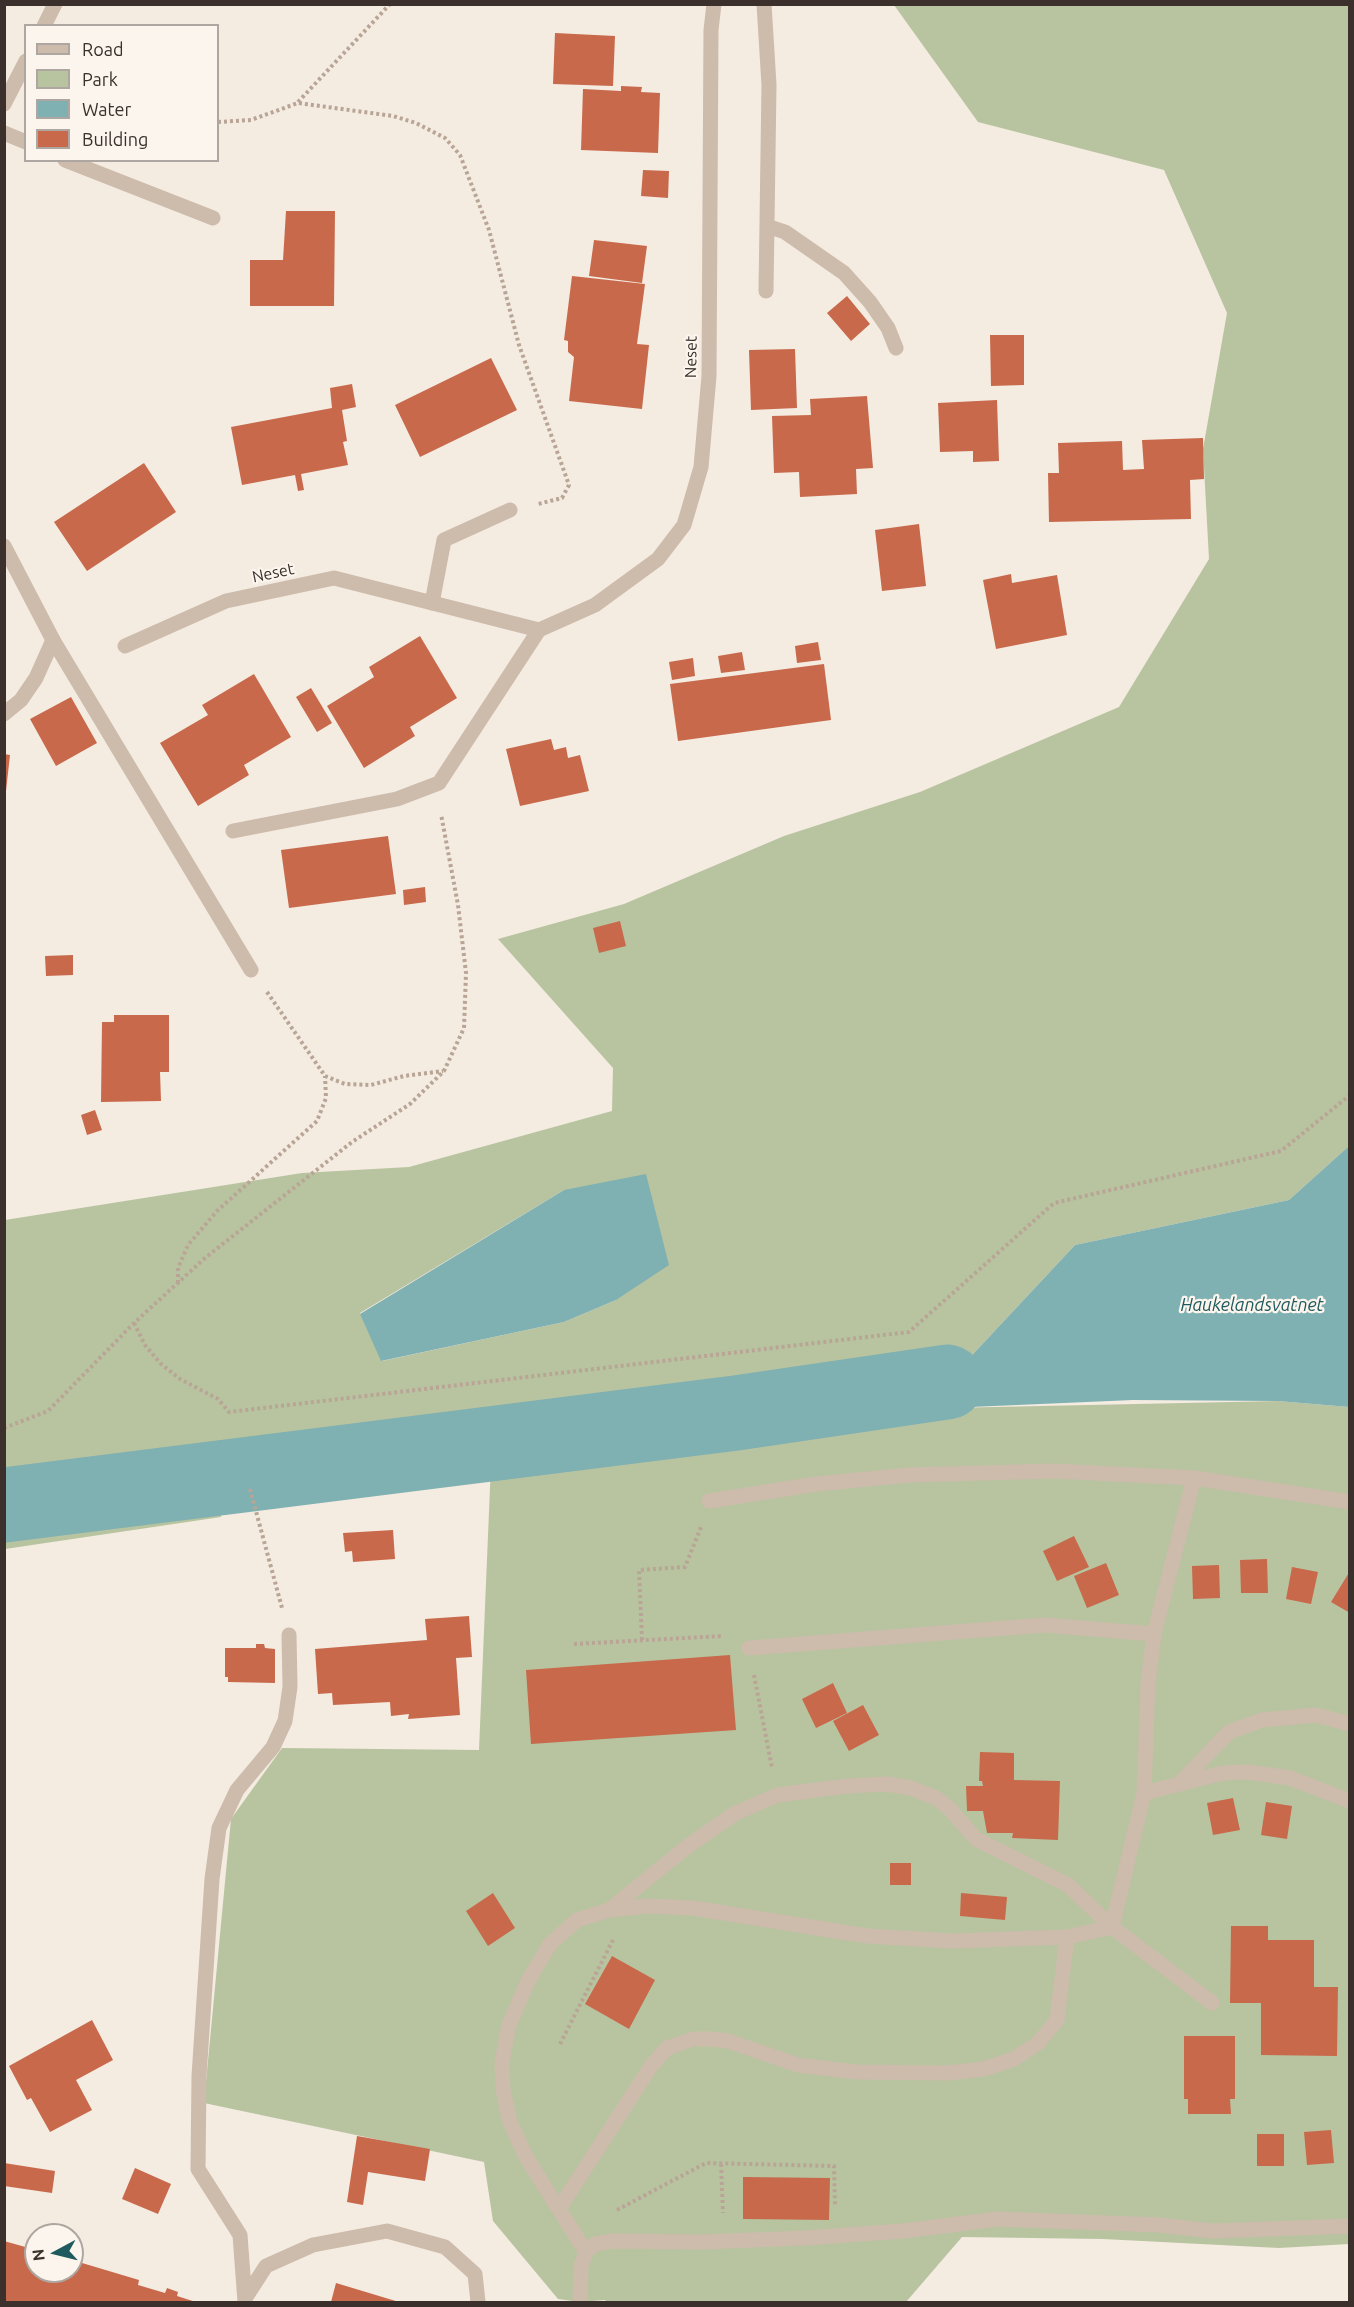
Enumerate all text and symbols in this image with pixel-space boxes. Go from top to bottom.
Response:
legend [24,24,219,162]
text: Road [82,39,124,59]
text: Park [82,69,118,89]
text: Water [82,99,131,119]
text: Building [82,129,148,149]
street label: Neset [681,336,701,378]
street label: Neset [250,559,296,587]
water label: Haukelandsvatnet [1180,1294,1324,1316]
north arrow [24,2223,84,2283]
text: N [28,2248,48,2262]

